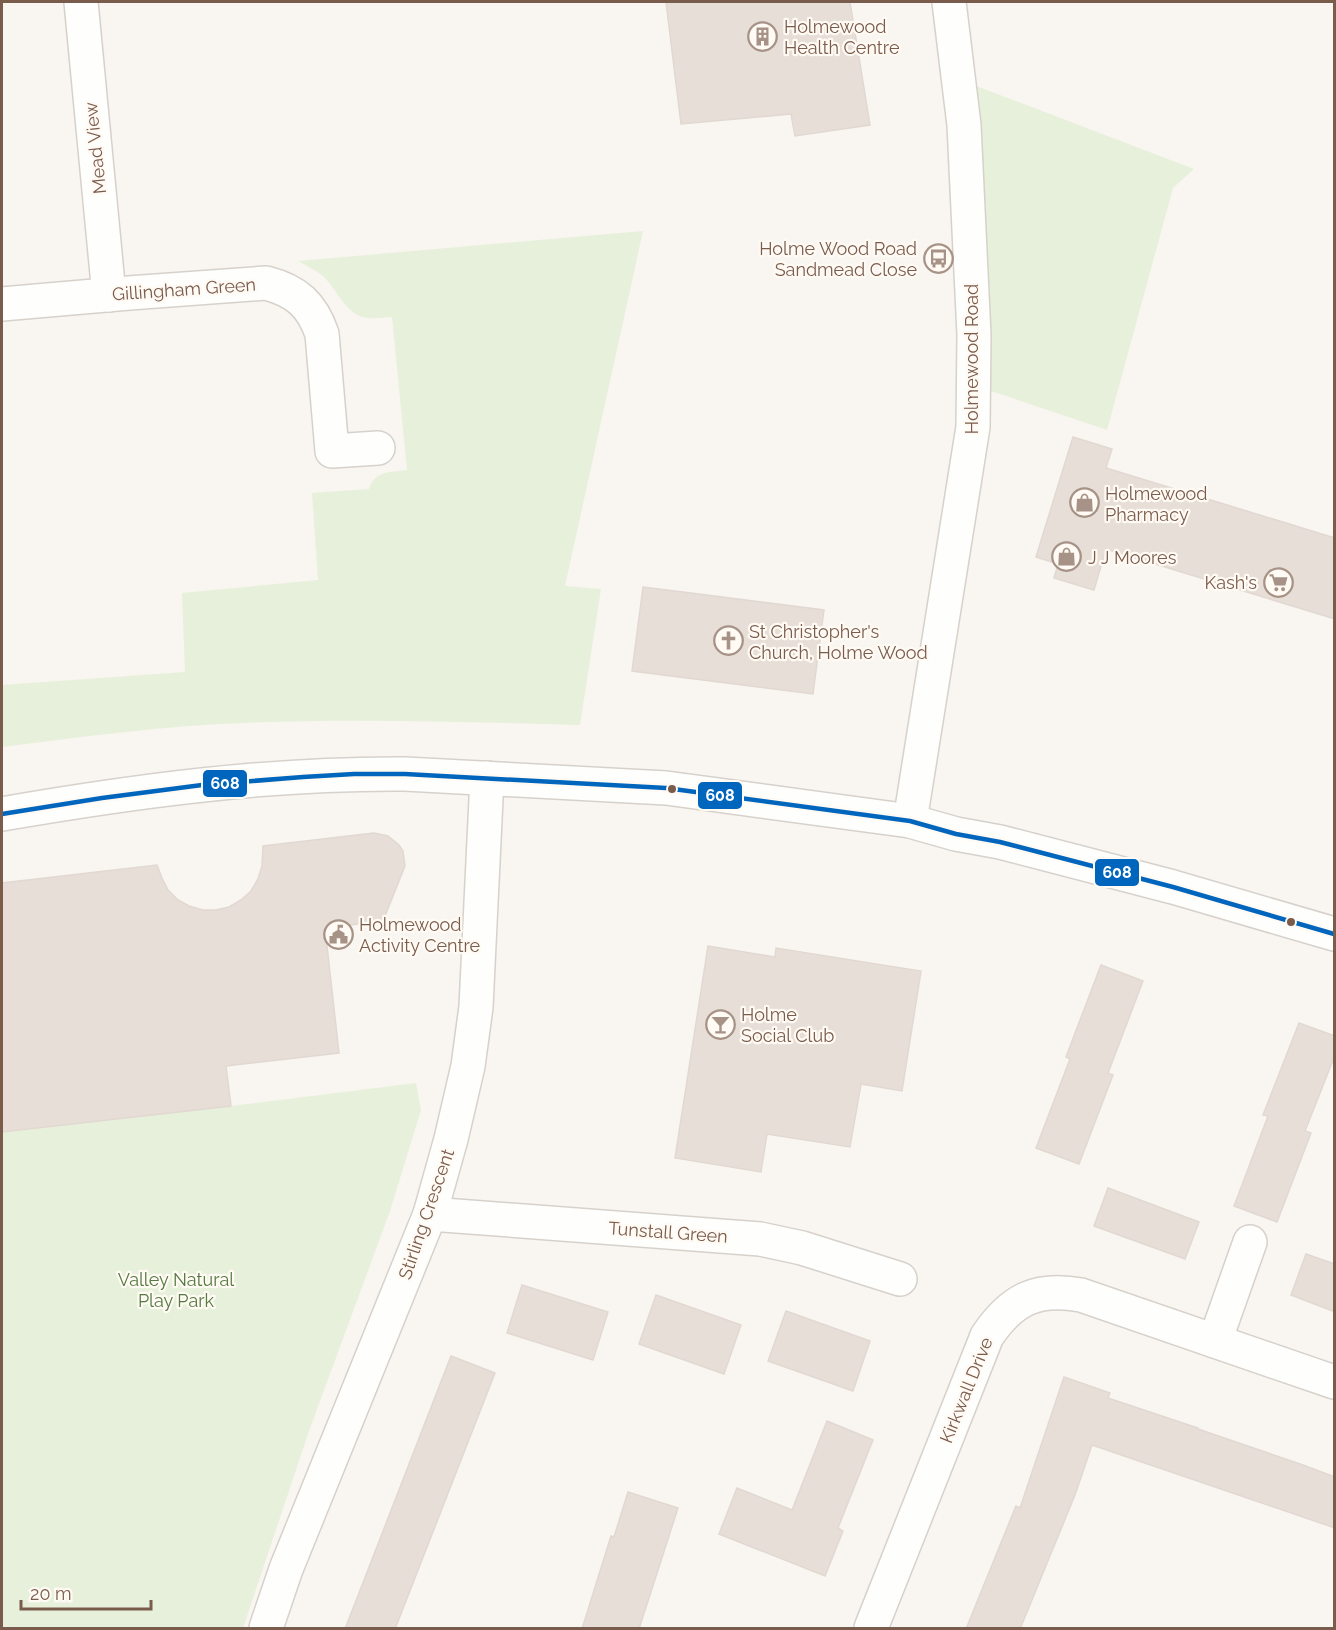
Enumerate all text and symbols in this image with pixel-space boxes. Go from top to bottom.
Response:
place label: Holmewood Health Centre [784,16,900,58]
building icon: Holmewood Health Centre [747,20,779,52]
street label: Mead View [80,101,110,195]
place label: Holme Wood Road Sandmead Close [759,238,917,280]
bus stop icon: Holme Wood Road Sandmead Close [922,242,954,274]
street label: Gillingham Green [111,273,257,305]
street label: Holmewood Road [961,284,982,434]
place label: Holmewood Pharmacy [1105,483,1208,525]
shop icon: Holmewood Pharmacy [1068,487,1100,519]
shop icon: J J Moores [1051,541,1083,573]
place label: J J Moores [1088,547,1177,568]
supermarket icon: Kash's [1262,566,1294,598]
place label: Kash's [1205,572,1257,593]
place label: St Christopher's Church, Holme Wood [749,621,928,663]
church icon: St Christopher's Church, Holme Wood [712,625,744,657]
line badge: 608 [202,769,248,798]
text: 608 [210,774,240,793]
line badge: 608 [697,781,743,810]
unlabelled marker [666,783,678,795]
text: 608 [705,786,735,805]
line badge: 608 [1094,858,1140,887]
text: 608 [1102,863,1132,882]
place label: Holmewood Activity Centre [359,914,481,956]
unlabelled marker [1285,916,1297,928]
public building icon: Holmewood Activity Centre [322,918,354,950]
place label: Holme Social Club [741,1004,834,1046]
bar icon: Holme Social Club [704,1008,736,1040]
street label: Stirling Crescent [394,1146,458,1282]
street label: Tunstall Green [608,1217,728,1247]
park label: Valley Natural Play Park [118,1269,234,1311]
street label: Kirkwall Drive [935,1334,997,1446]
scale bar [21,1573,152,1611]
text: 20 m [30,1583,72,1604]

